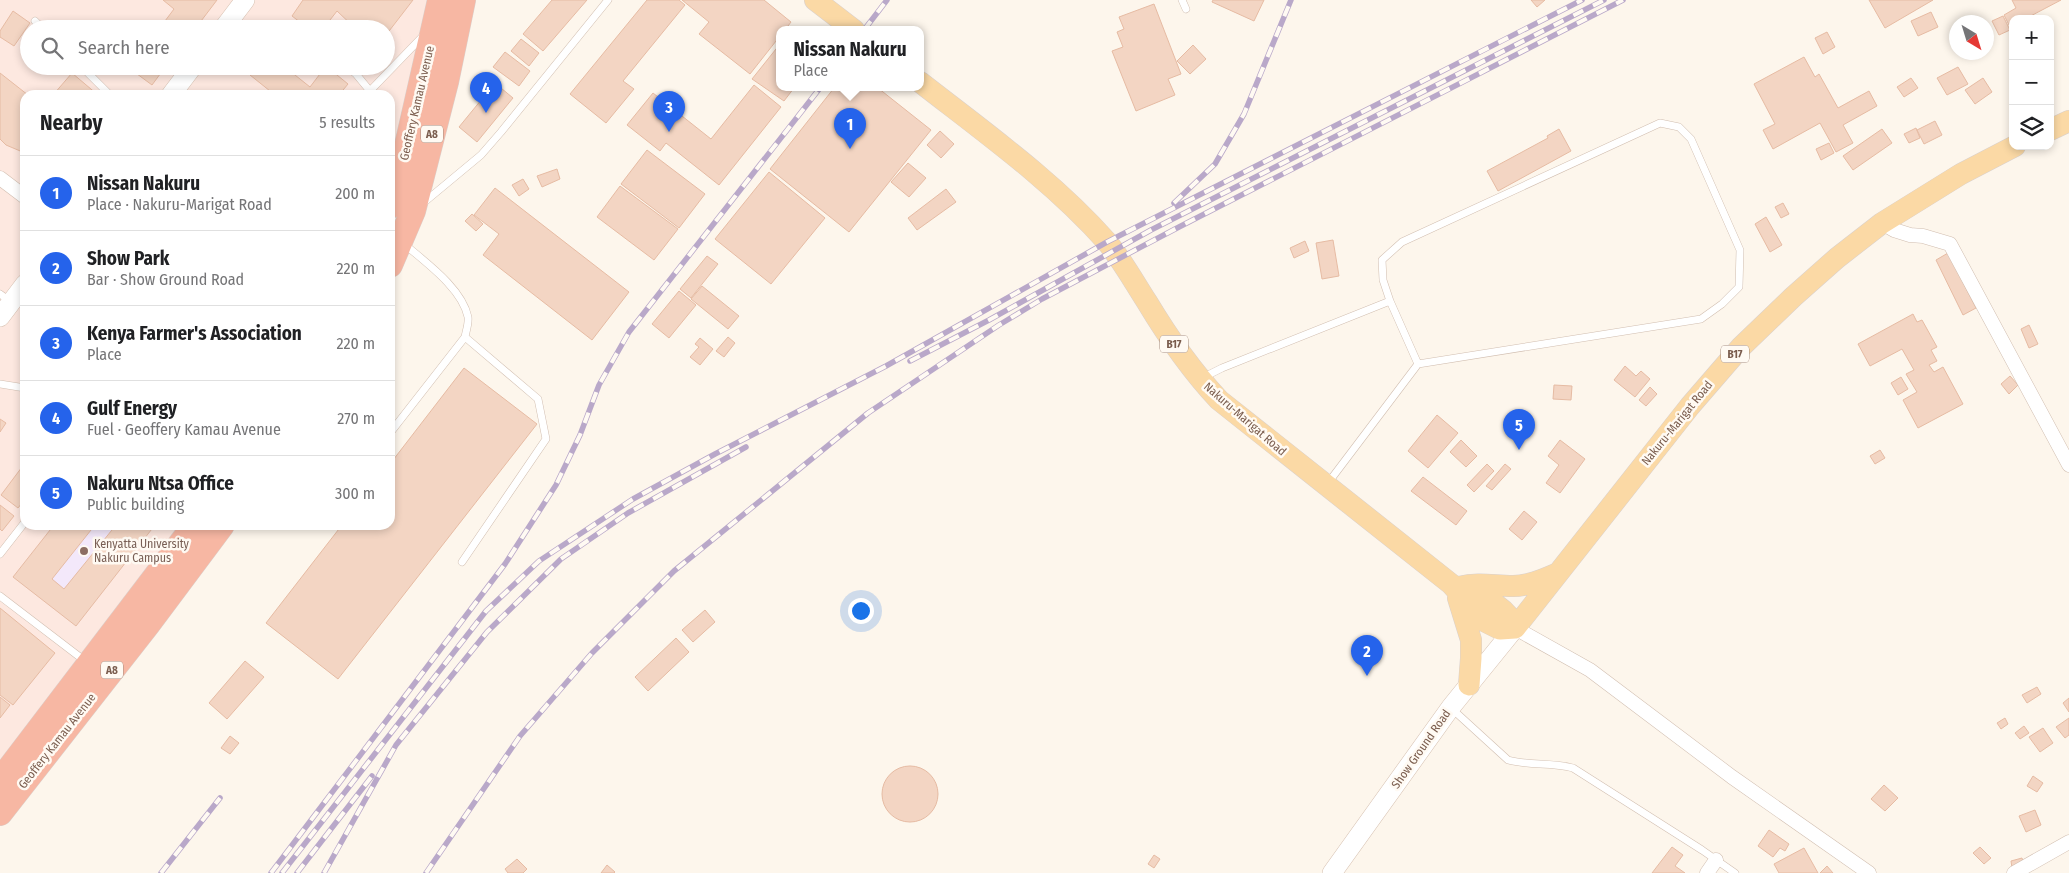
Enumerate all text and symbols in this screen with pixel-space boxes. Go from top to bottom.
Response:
north arrow [1949,15,1994,60]
map controls [2009,15,2054,150]
button: + [2009,15,2054,60]
search box [20,20,395,75]
popup [776,26,924,91]
icon: search [38,34,66,62]
text: Search here [78,36,170,59]
text: Nissan Nakuru [793,38,907,61]
street label: Geoffery Kamau Avenue [397,44,437,162]
button: − [2009,60,2054,105]
text: Place [793,61,828,80]
pin: 4 [470,72,502,113]
pin: 3 [653,91,685,132]
button: layers [2009,105,2054,150]
pin: 1 [834,108,866,149]
text: Nearby [40,110,102,136]
text: 5 results [319,113,375,132]
road number: A8 [421,126,443,142]
text: Nissan Nakuru [87,172,200,195]
text: 1 [53,184,59,203]
text: 200 m [335,184,375,203]
text: Place · Nakuru-Marigat Road [87,195,272,214]
text: Show Park [87,247,169,270]
text: 2 [52,259,60,278]
text: 220 m [336,259,375,278]
text: Bar · Show Ground Road [87,270,244,289]
text: Kenya Farmer's Association [87,322,302,345]
text: 3 [52,334,60,353]
text: 220 m [336,334,375,353]
road number: B17 [1160,336,1188,352]
text: Place [87,345,122,364]
road number: B17 [1721,346,1749,362]
street label: Nakuru-Marigat Road [1639,378,1715,468]
street label: Nakuru-Marigat Road [1201,379,1289,459]
text: Gulf Energy [87,397,177,420]
text: 4 [52,409,60,428]
text: 270 m [337,409,375,428]
pin: 5 [1503,409,1535,450]
text: Fuel · Geoffery Kamau Avenue [87,420,281,439]
text: Nakuru Ntsa Office [87,472,234,495]
text: 5 [52,484,60,503]
text: 300 m [335,484,375,503]
text: Public building [87,495,184,514]
place label: Kenyatta University Nakuru Campus [94,537,190,565]
marker: Kenyatta University Nakuru Campus [78,545,90,557]
your location [848,598,874,624]
pin: 2 [1351,635,1383,676]
road number: A8 [101,662,123,678]
street label: Geoffery Kamau Avenue [15,691,99,791]
street label: Show Ground Road [1389,707,1453,791]

